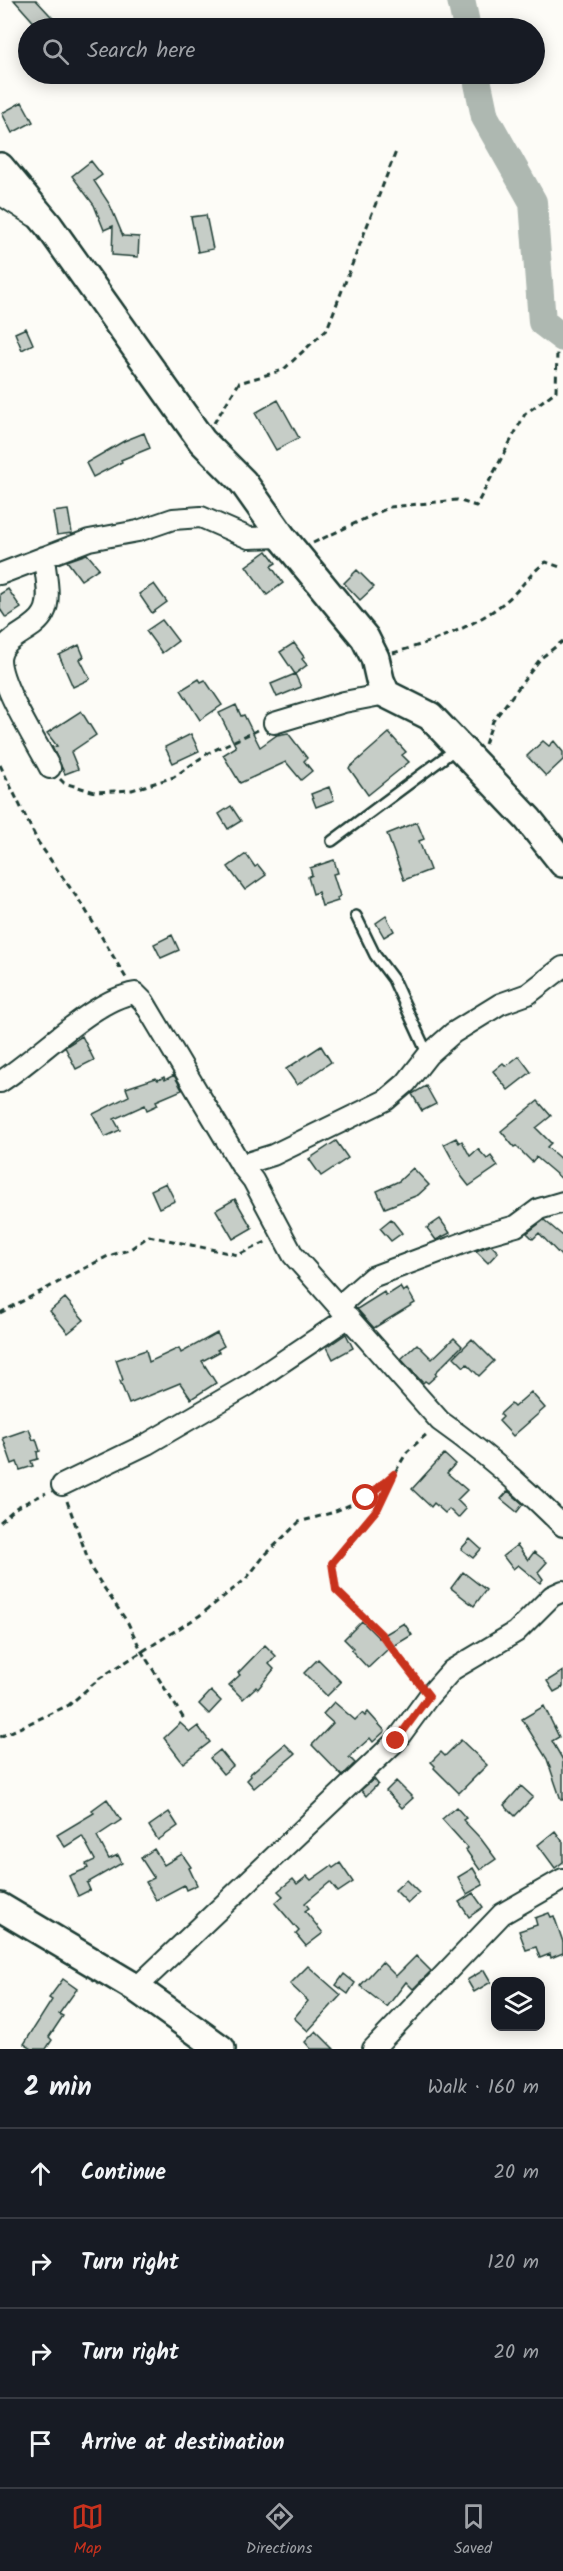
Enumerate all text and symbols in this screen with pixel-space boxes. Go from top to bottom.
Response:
search box [18,18,545,84]
text: Search here [87,34,195,69]
icon: search [39,35,72,68]
route start [352,1484,378,1510]
route end [382,1727,408,1753]
map controls [491,1977,545,2031]
button: layers [491,1977,545,2031]
text: 2 min [24,2067,92,2109]
text: Walk · 160 m [428,2072,539,2104]
text: Continue [81,2156,166,2191]
icon: ahead [24,2157,57,2190]
text: 20 m [493,2157,539,2189]
text: Turn right [81,2246,179,2281]
icon: right [24,2247,57,2280]
text: 120 m [487,2247,539,2279]
text: Turn right [81,2336,179,2371]
icon: right [24,2337,57,2370]
text: 20 m [493,2337,539,2369]
text: Arrive at destination [81,2426,284,2461]
icon: arrive [24,2427,57,2460]
tab: Map [71,2500,104,2561]
tab: Directions [246,2500,312,2561]
tab: Saved [454,2500,492,2561]

